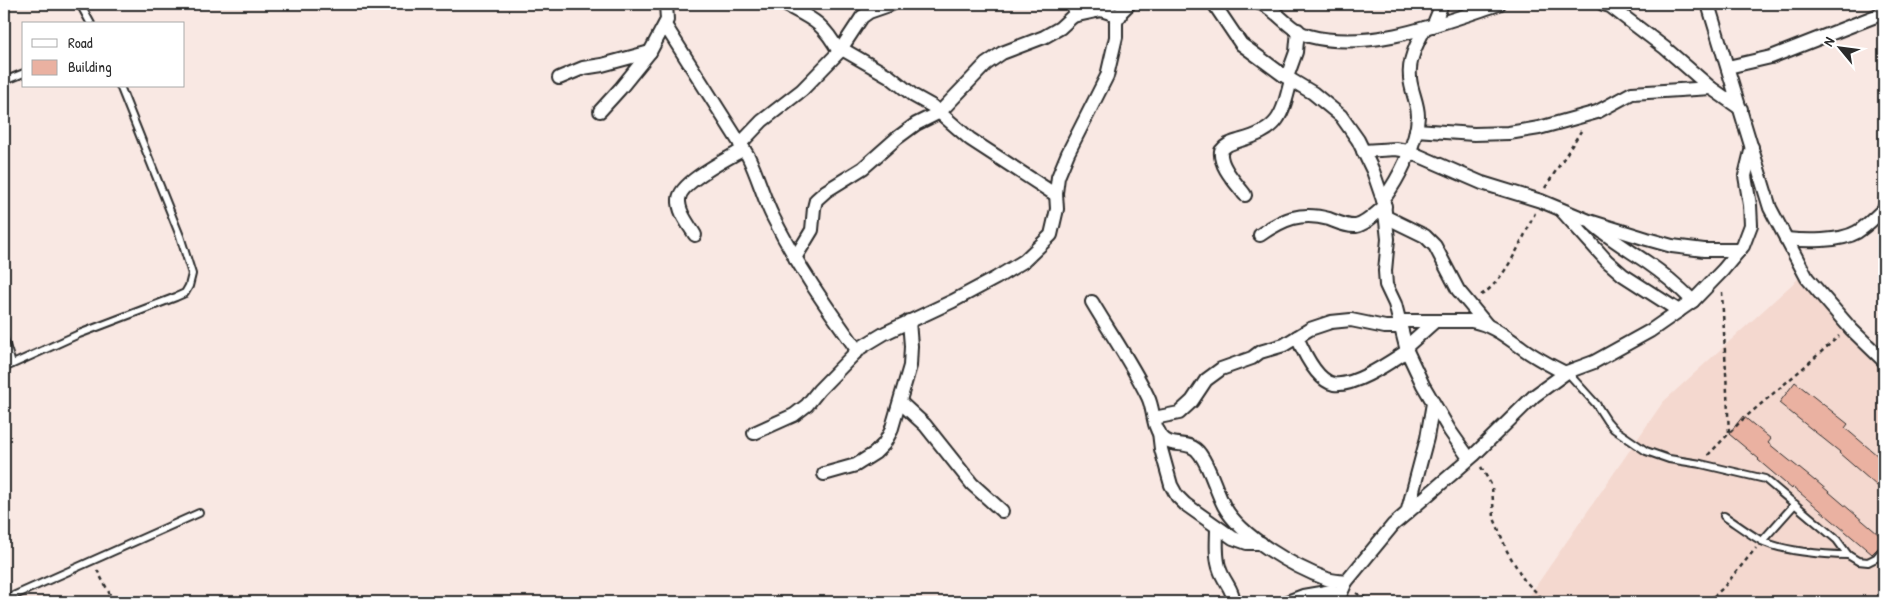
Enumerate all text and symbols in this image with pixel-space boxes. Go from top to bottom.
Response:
legend [22,22,185,88]
north arrow [1816,22,1866,72]
text: Road [68,32,93,53]
text: N [1818,33,1839,49]
text: Building [68,56,112,77]

